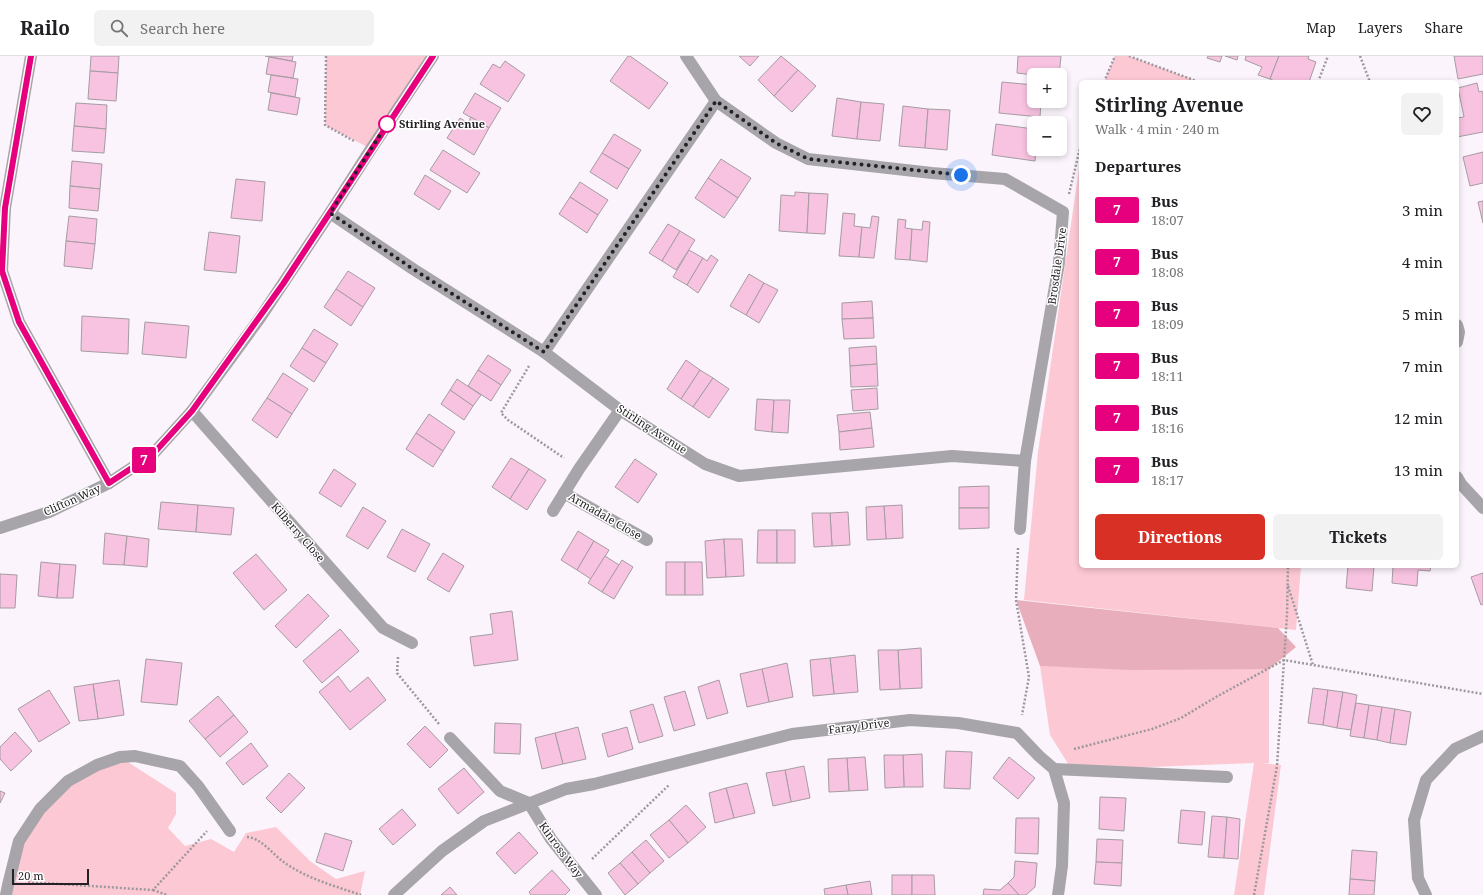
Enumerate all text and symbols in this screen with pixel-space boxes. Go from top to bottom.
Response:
search box [94,10,374,46]
text: Railo [20,15,70,41]
icon: search [108,17,130,39]
text: Search here [140,18,225,38]
text: Map [1306,18,1336,37]
text: Layers [1358,18,1403,37]
text: Share [1425,18,1463,37]
map controls [1027,68,1067,156]
button: + [1027,68,1067,108]
text: Stirling Avenue [1095,92,1244,118]
button: heart [1401,93,1443,135]
marker: Stirling Avenue [378,115,396,133]
place label: Stirling Avenue [399,116,485,131]
button: − [1027,116,1067,156]
text: Walk · 4 min · 240 m [1095,120,1220,138]
text: Departures [1095,156,1181,176]
your location [951,165,971,185]
text: Bus [1151,191,1178,211]
text: 7 [1113,200,1121,219]
text: 3 min [1402,200,1443,220]
text: 18:07 [1151,211,1184,229]
street label: Brosdale Drive [1044,226,1069,305]
text: Bus [1151,243,1178,263]
text: 7 [1113,252,1121,271]
text: 4 min [1402,252,1443,272]
text: 18:08 [1151,263,1184,281]
text: Bus [1151,295,1178,315]
text: 7 [1113,304,1121,323]
text: 5 min [1402,304,1443,324]
text: 18:09 [1151,315,1184,333]
text: Bus [1151,347,1178,367]
text: 7 [1113,356,1121,375]
text: 7 min [1402,356,1443,376]
text: 18:11 [1151,367,1184,385]
text: Bus [1151,399,1178,419]
street label: Stirling Avenue [614,400,690,457]
text: 7 [1113,408,1121,427]
text: 12 min [1394,408,1443,428]
text: 18:16 [1151,419,1184,437]
line badge: 7 [131,447,157,473]
text: 7 [140,450,148,469]
text: Bus [1151,451,1178,471]
text: 7 [1113,460,1121,479]
text: 13 min [1394,460,1443,480]
text: 18:17 [1151,471,1184,489]
street label: Clifton Way [41,480,103,519]
street label: Armadale Close [566,489,645,543]
street label: Kilberry Close [268,499,328,565]
button: Directions [1095,514,1265,560]
button: Tickets [1273,514,1443,560]
street label: Faray Drive [828,714,890,737]
street label: Kinross Way [536,819,587,881]
scale bar [12,867,89,886]
text: 20 m [18,868,44,883]

